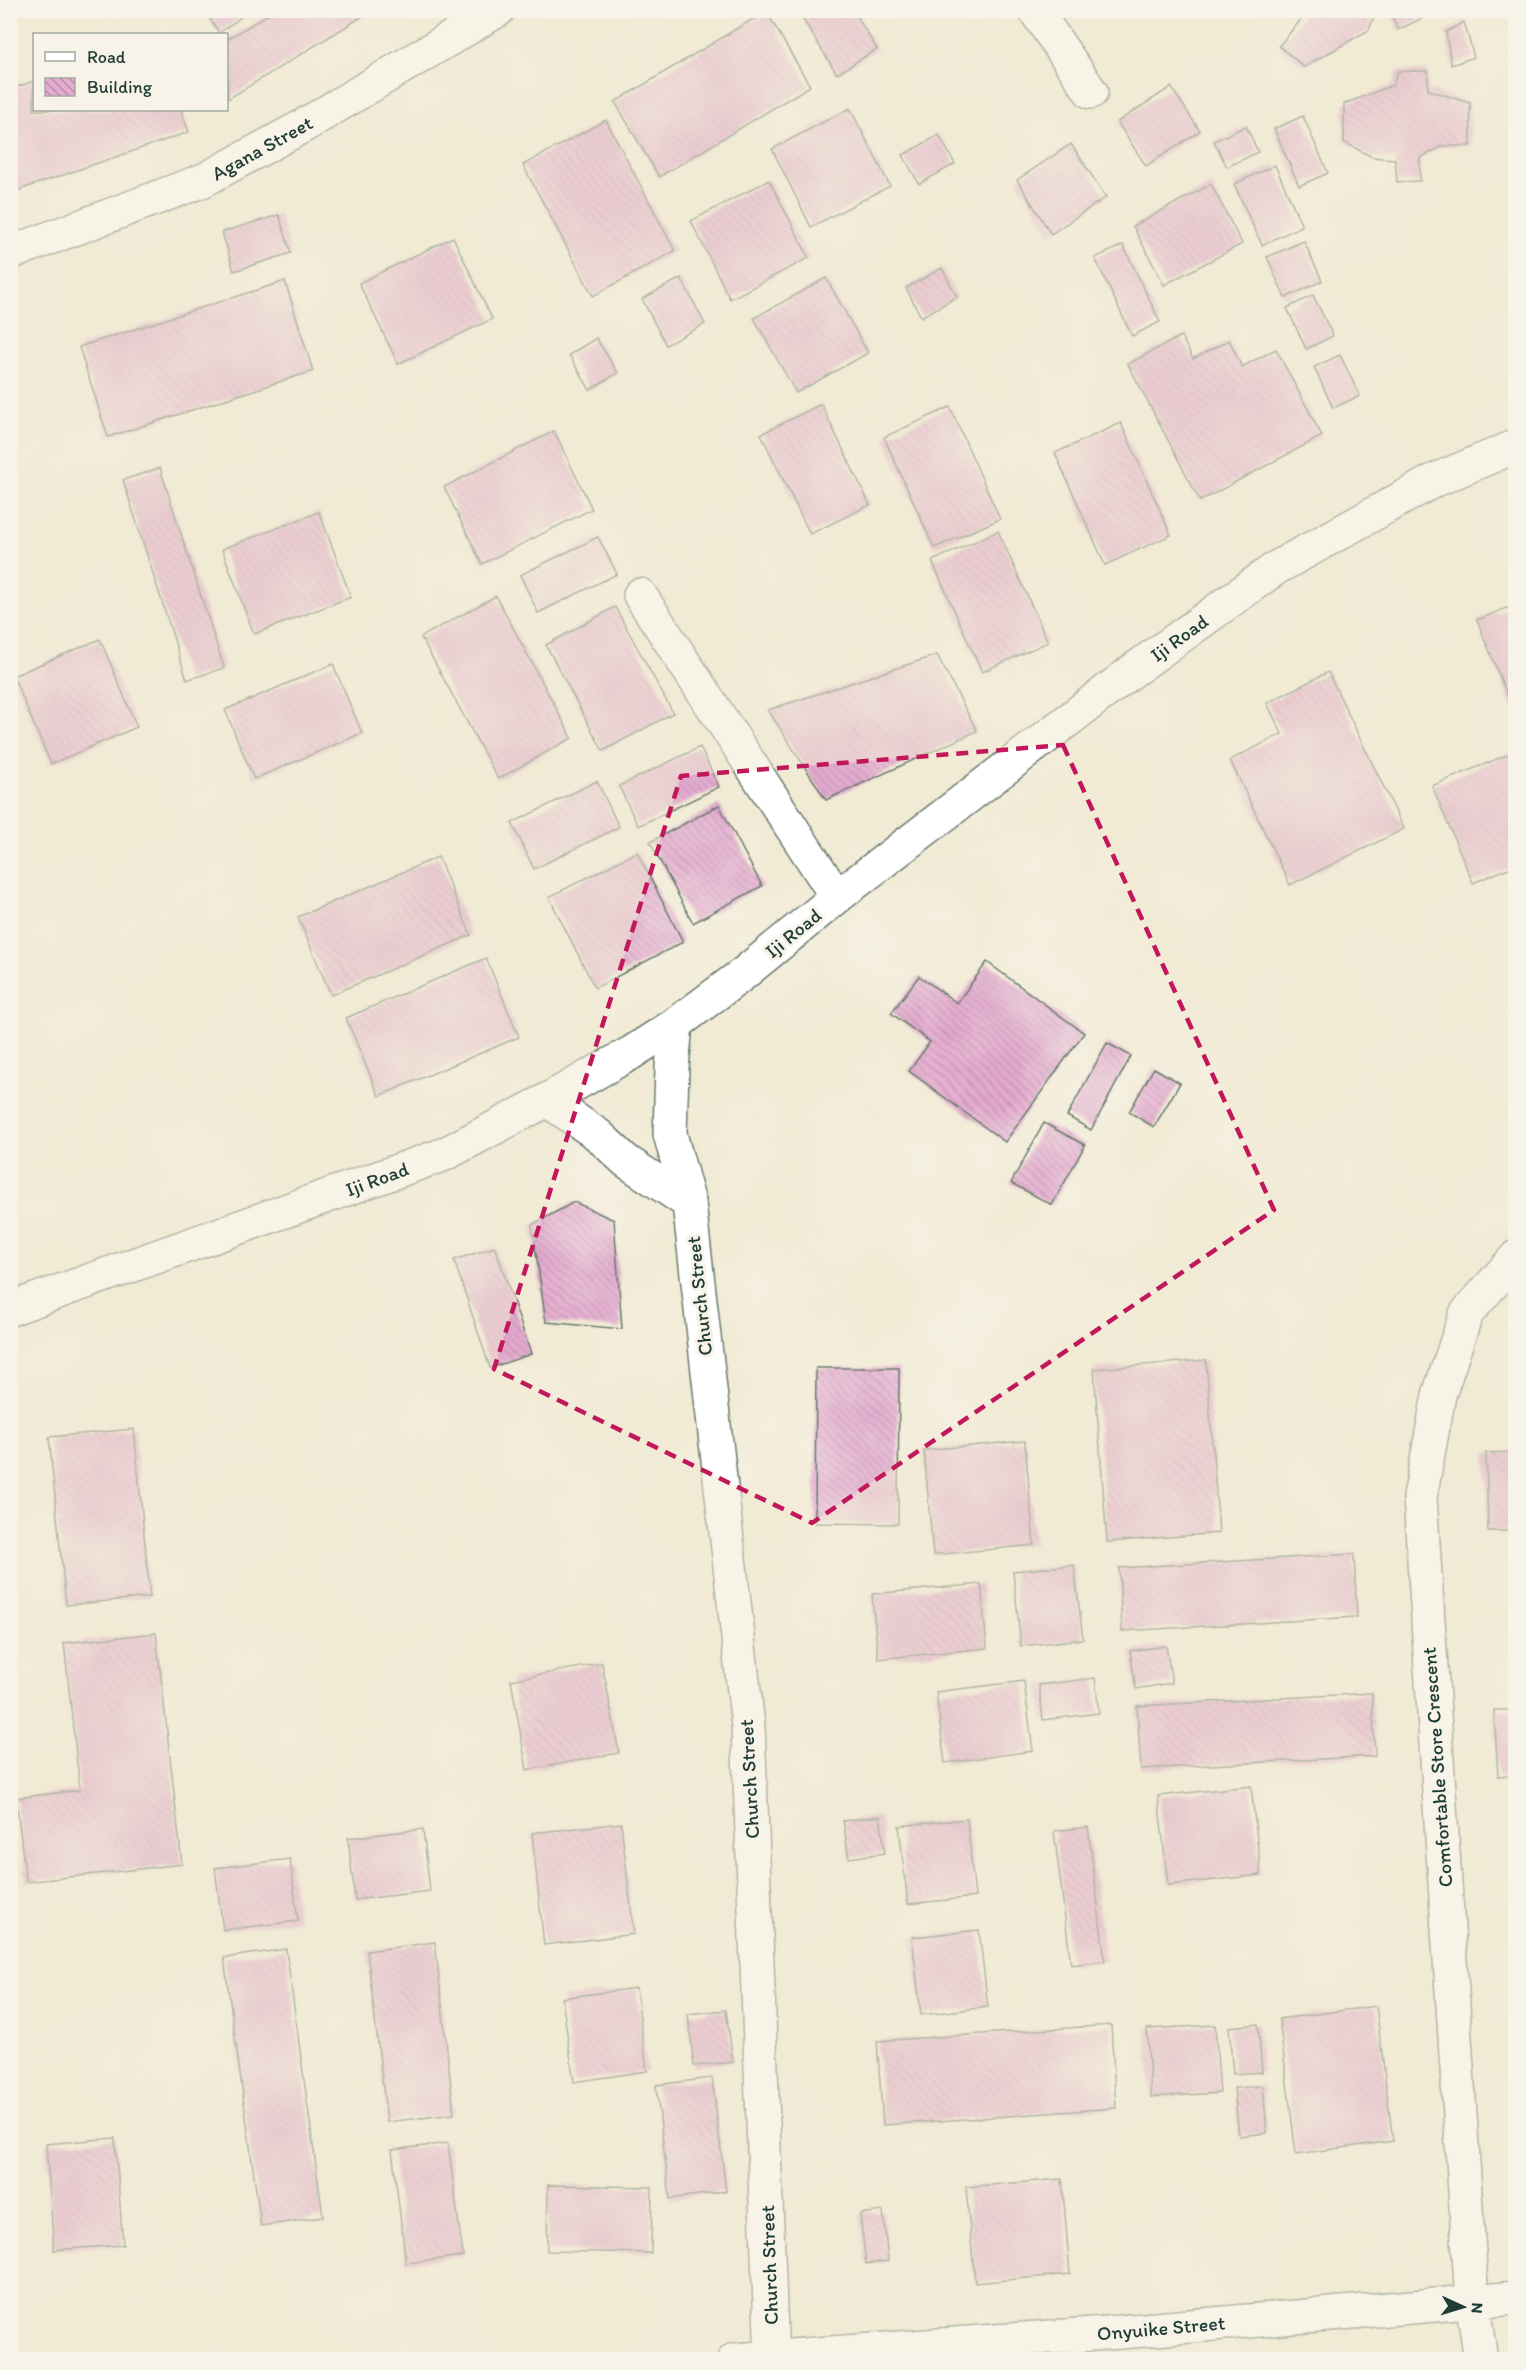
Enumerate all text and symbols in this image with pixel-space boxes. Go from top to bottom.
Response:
legend [33,33,228,111]
text: Road [87,46,126,68]
text: Building [87,76,153,98]
street label: Agana Street [207,110,317,186]
street label: Iji Road [1146,609,1213,667]
street label: Iji Road [760,903,826,963]
street label: Iji Road [342,1156,412,1201]
street label: Church Street [681,1235,717,1357]
street label: Comfortable Store Crescent [1417,1646,1457,1888]
street label: Church Street [734,1718,764,1840]
street label: Church Street [755,2205,783,2325]
north arrow [1433,2277,1493,2337]
text: N [1468,2302,1487,2314]
street label: Onyuike Street [1096,2310,1226,2346]

